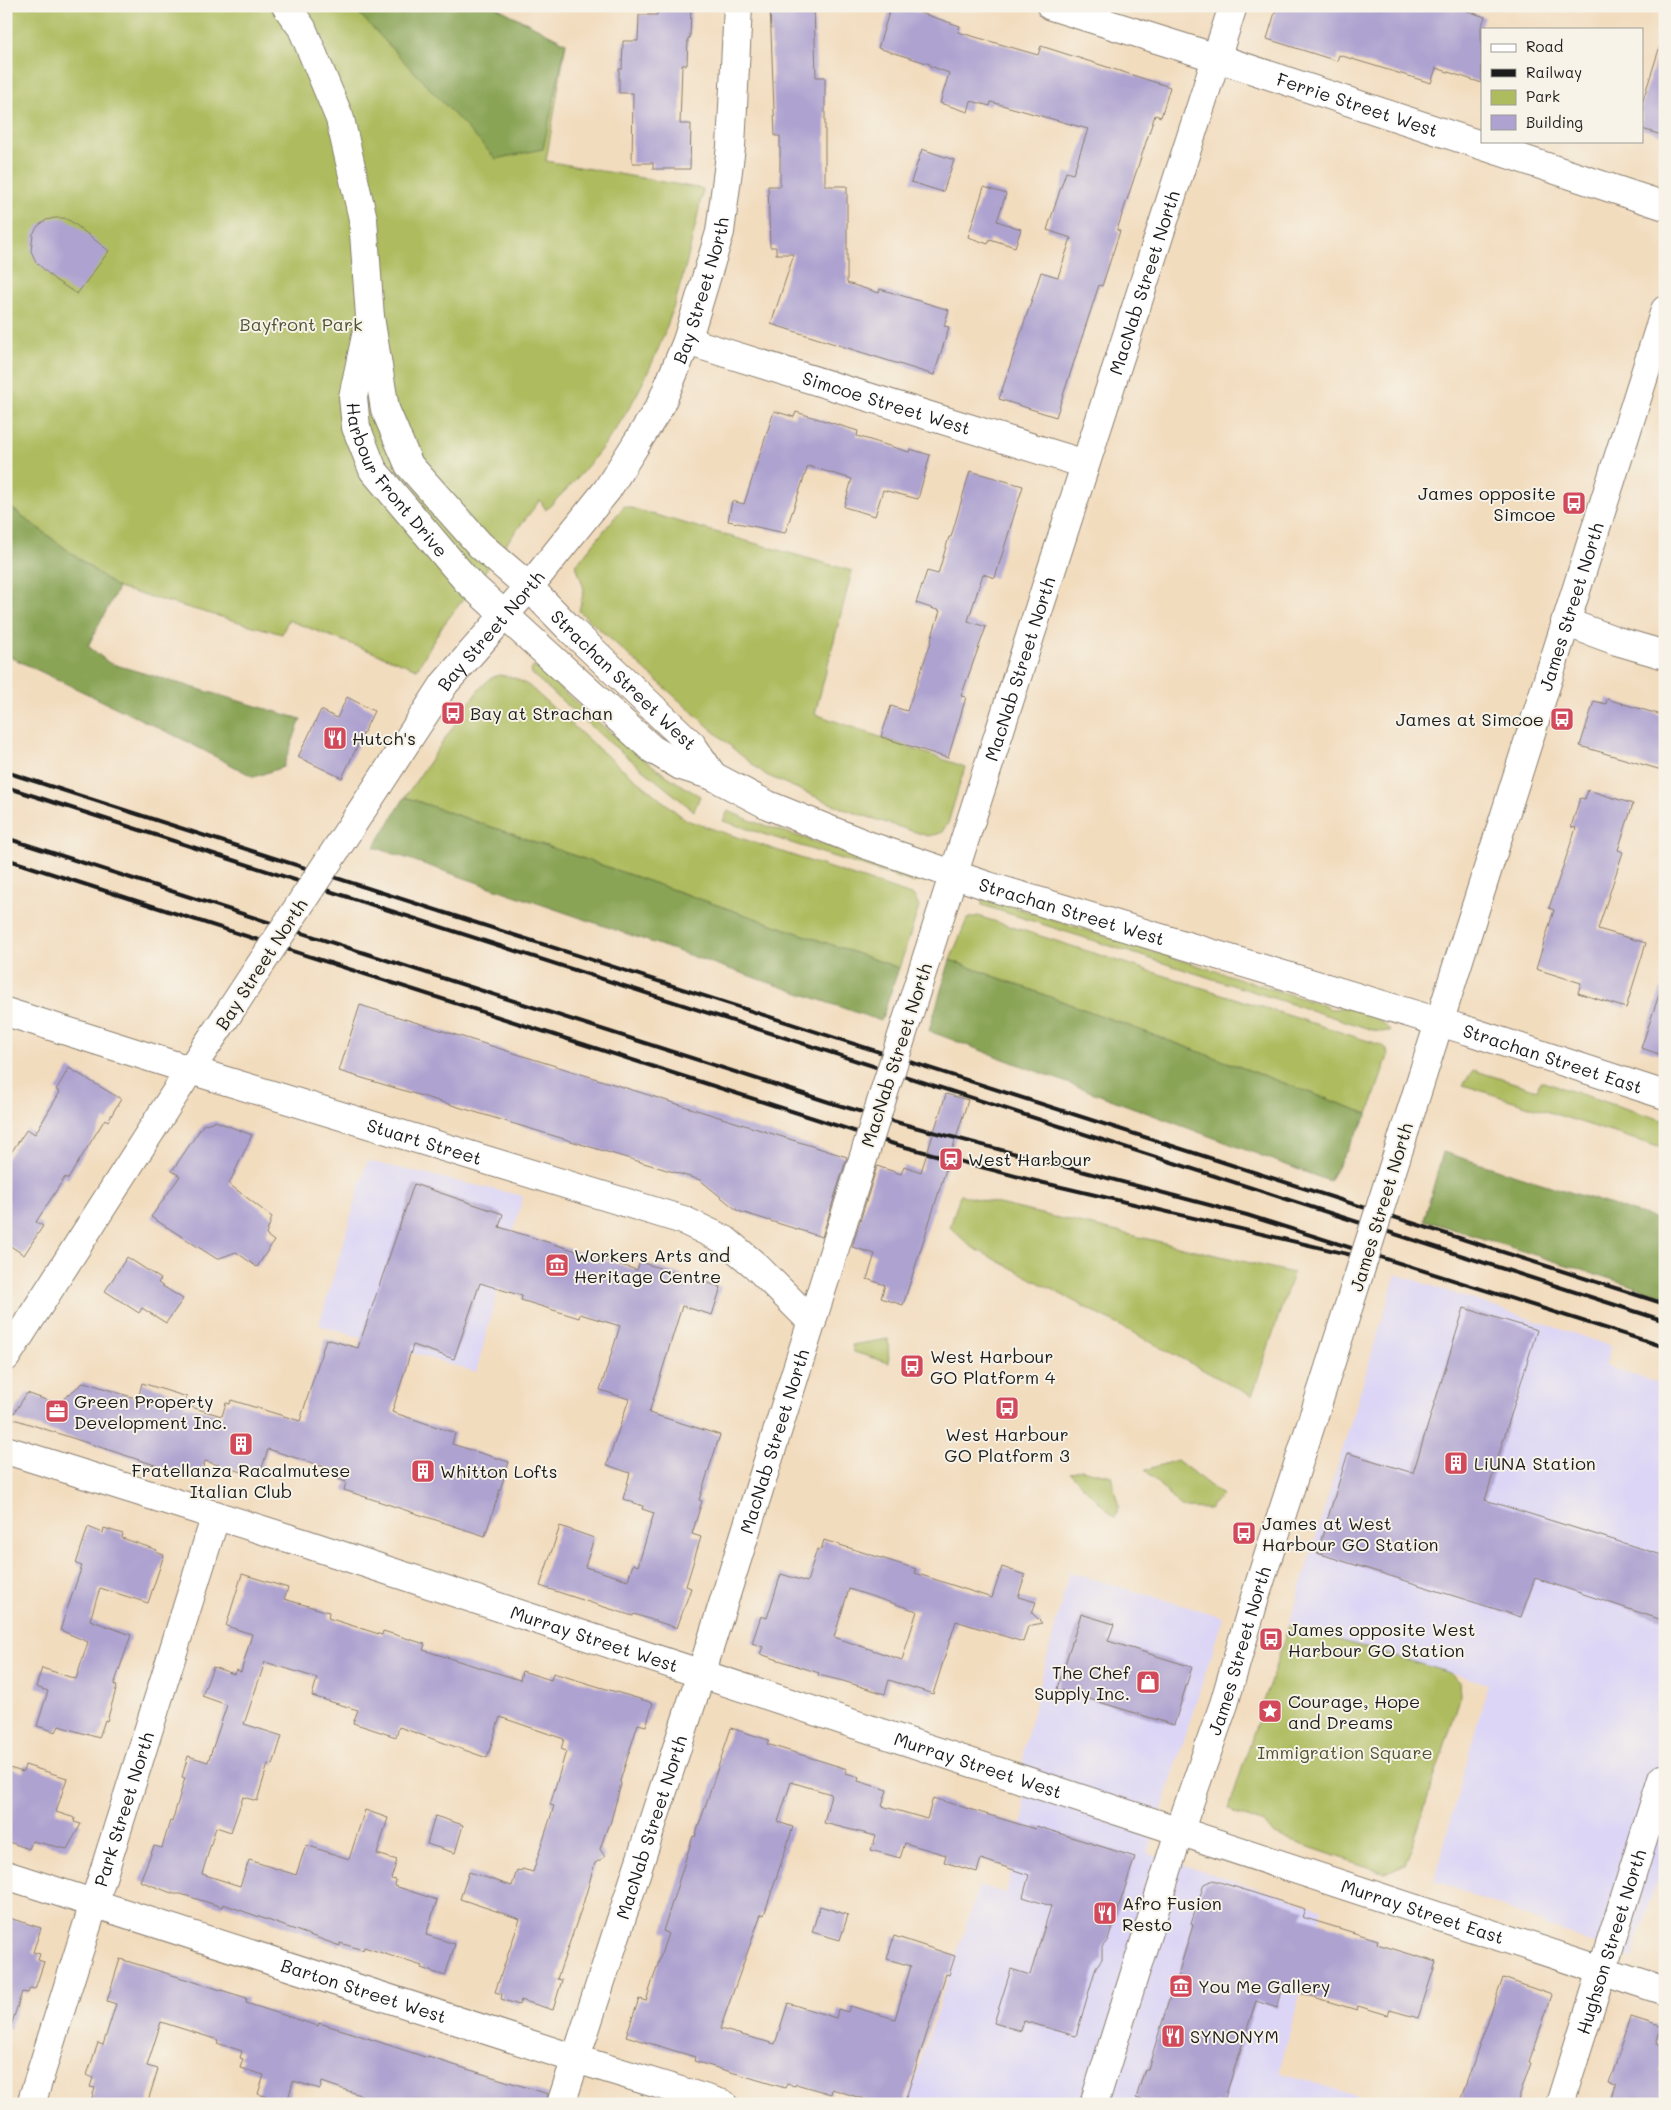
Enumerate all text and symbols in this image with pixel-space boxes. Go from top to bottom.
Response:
legend [1481,28,1644,142]
text: Road [1526,36,1563,56]
text: Railway [1526,62,1582,82]
street label: Ferrie Street West [1274,67,1441,142]
text: Park [1526,86,1560,106]
text: Building [1526,112,1583,132]
street label: MacNab Street North [1103,187,1185,378]
street label: Bay Street North [667,216,734,367]
park label: Bayfront Park [240,312,362,336]
street label: Simcoe Street West [800,365,974,440]
street label: Harbour Front Drive [342,401,453,562]
place label: James opposite Simcoe [1418,481,1556,526]
bus stop icon: James opposite Simcoe [1561,490,1587,516]
street label: James Street North [1533,519,1609,694]
street label: Bay Street North [431,566,549,695]
street label: MacNab Street North [979,574,1060,764]
street label: Strachan Street West [546,605,702,755]
bus stop icon: Bay at Strachan [440,700,466,726]
place label: Bay at Strachan [470,701,613,725]
bus stop icon: James at Simcoe [1549,706,1575,732]
place label: James at Simcoe [1396,707,1544,731]
restaurant icon: Hutch's [322,725,348,751]
place label: Hutch's [352,726,416,750]
street label: Strachan Street West [976,872,1168,951]
street label: Bay Street North [210,894,312,1034]
street label: MacNab Street North [855,960,937,1150]
street label: Strachan Street East [1460,1018,1646,1099]
street label: Stuart Street [364,1113,485,1170]
street label: James Street North [1344,1120,1418,1294]
station icon: West Harbour [938,1146,964,1172]
place label: West Harbour [968,1147,1091,1171]
place label: Workers Arts and Heritage Centre [574,1243,730,1288]
museum icon: Workers Arts and Heritage Centre [544,1252,570,1278]
place label: West Harbour GO Platform 4 [930,1344,1056,1389]
street label: MacNab Street North [734,1346,814,1537]
bus stop icon: West Harbour GO Platform 4 [899,1353,925,1379]
place label: Green Property Development Inc. [74,1389,227,1434]
bus stop icon: West Harbour GO Platform 3 [994,1395,1020,1421]
office icon: Green Property Development Inc. [44,1398,70,1424]
place label: West Harbour GO Platform 3 [944,1422,1070,1467]
building icon: Fratellanza Racalmutese Italian Club [228,1431,254,1457]
building icon: LiUNA Station [1443,1450,1469,1476]
place label: LiUNA Station [1474,1451,1596,1475]
place label: Fratellanza Racalmutese Italian Club [132,1458,350,1503]
building icon: Whitton Lofts [410,1458,436,1484]
place label: Whitton Lofts [440,1459,558,1483]
place label: James at West Harbour GO Station [1262,1511,1439,1556]
bus stop icon: James at West Harbour GO Station [1231,1520,1257,1546]
street label: James Street North [1202,1563,1276,1738]
street label: Murray Street West [507,1600,682,1677]
place label: James opposite West Harbour GO Station [1288,1617,1475,1662]
bus stop icon: James opposite West Harbour GO Station [1258,1626,1284,1652]
place label: The Chef Supply Inc. [1034,1660,1131,1705]
shop icon: The Chef Supply Inc. [1135,1669,1161,1695]
place label: Courage, Hope and Dreams [1288,1689,1420,1734]
place icon: Courage, Hope and Dreams [1257,1698,1283,1724]
street label: Murray Street West [891,1726,1065,1804]
street label: Park Street North [88,1729,159,1890]
street label: MacNab Street North [610,1732,692,1922]
park label: Immigration Square [1257,1740,1433,1764]
street label: Hughson Street North [1571,1846,1651,2037]
street label: Murray Street East [1338,1873,1507,1949]
place label: Afro Fusion Resto [1122,1891,1222,1936]
restaurant icon: Afro Fusion Resto [1092,1900,1118,1926]
street label: Barton Street West [278,1953,450,2028]
museum icon: You Me Gallery [1168,1973,1194,1999]
place label: You Me Gallery [1198,1974,1330,1998]
restaurant icon: SYNONYM [1160,2023,1186,2049]
place label: SYNONYM [1190,2024,1279,2048]

